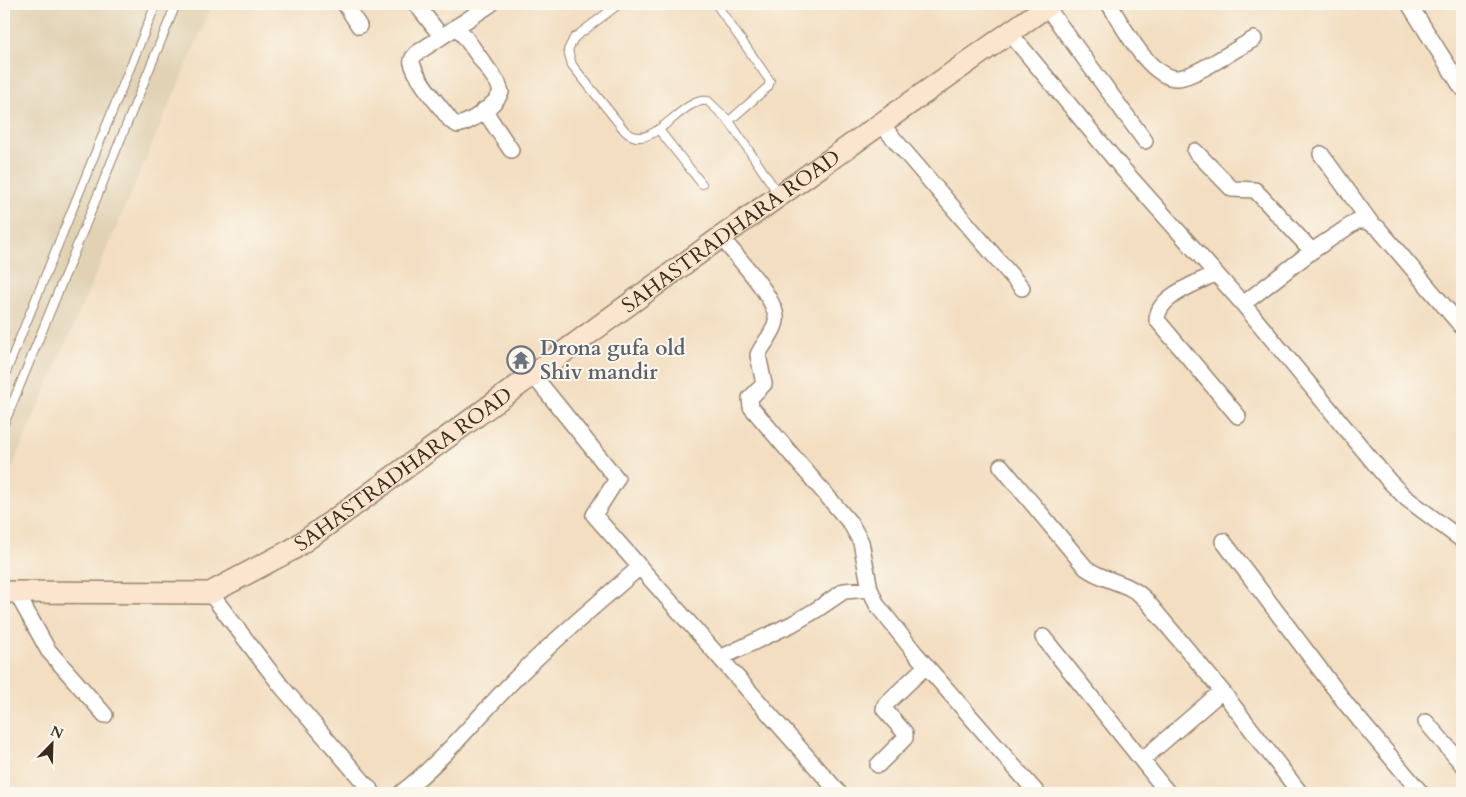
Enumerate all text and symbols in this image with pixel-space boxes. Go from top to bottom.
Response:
street label: SAHASTRADHARA ROAD [616,143,846,320]
place label: Drona gufa old Shiv mandir [540,334,686,387]
temple icon: Drona gufa old Shiv mandir [506,345,536,375]
street label: SAHASTRADHARA ROAD [288,380,518,558]
north arrow [28,720,78,770]
text: N [48,721,66,744]

